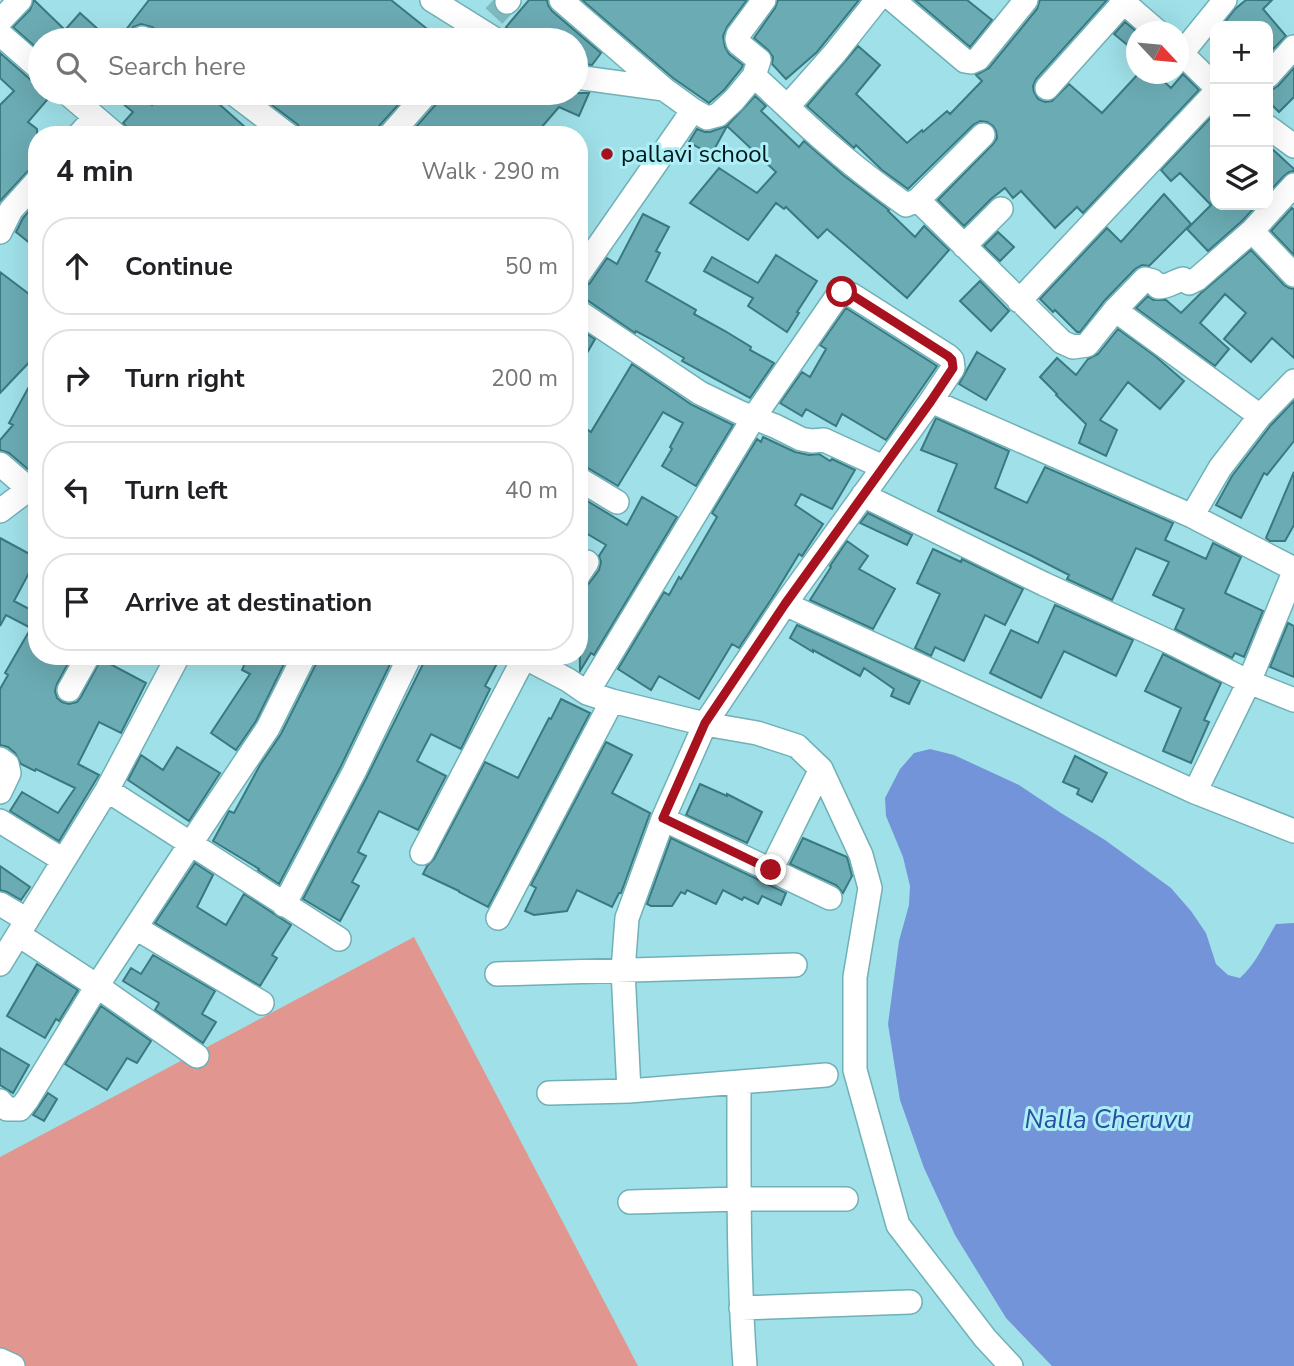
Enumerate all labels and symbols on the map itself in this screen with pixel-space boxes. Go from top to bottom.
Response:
north arrow [1126,21,1189,84]
place label: pallavi school [621,138,769,170]
marker: pallavi school [599,146,615,162]
route start [826,276,857,307]
route end [755,854,786,885]
water label: Nalla Cheruvu [1025,1102,1191,1137]

